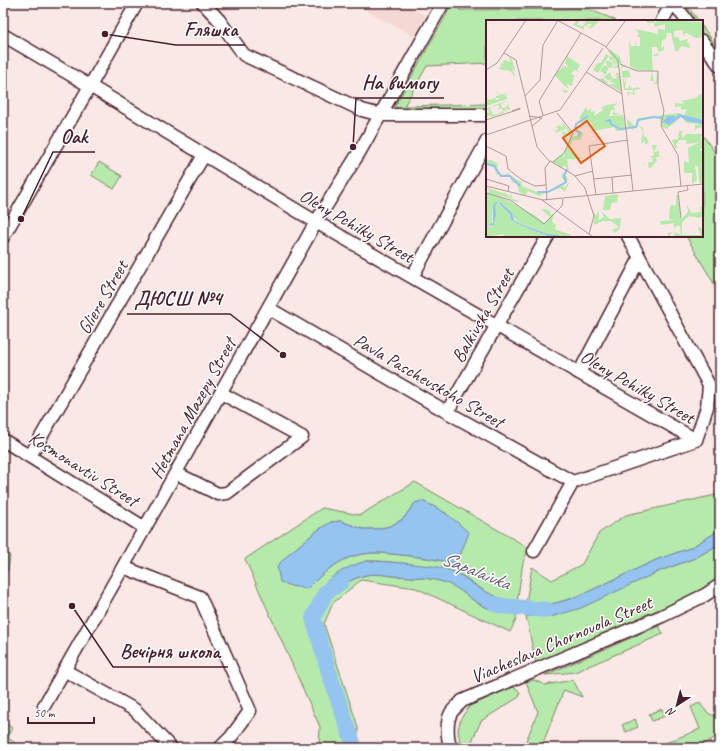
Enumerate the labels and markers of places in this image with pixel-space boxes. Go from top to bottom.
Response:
callout: Fляшка [176,13,245,45]
callout: На вимогу [356,66,444,98]
callout: Oak [53,120,95,152]
callout: ДЮСШ №4 [127,282,230,314]
callout: Вечірня школа [113,635,228,667]

